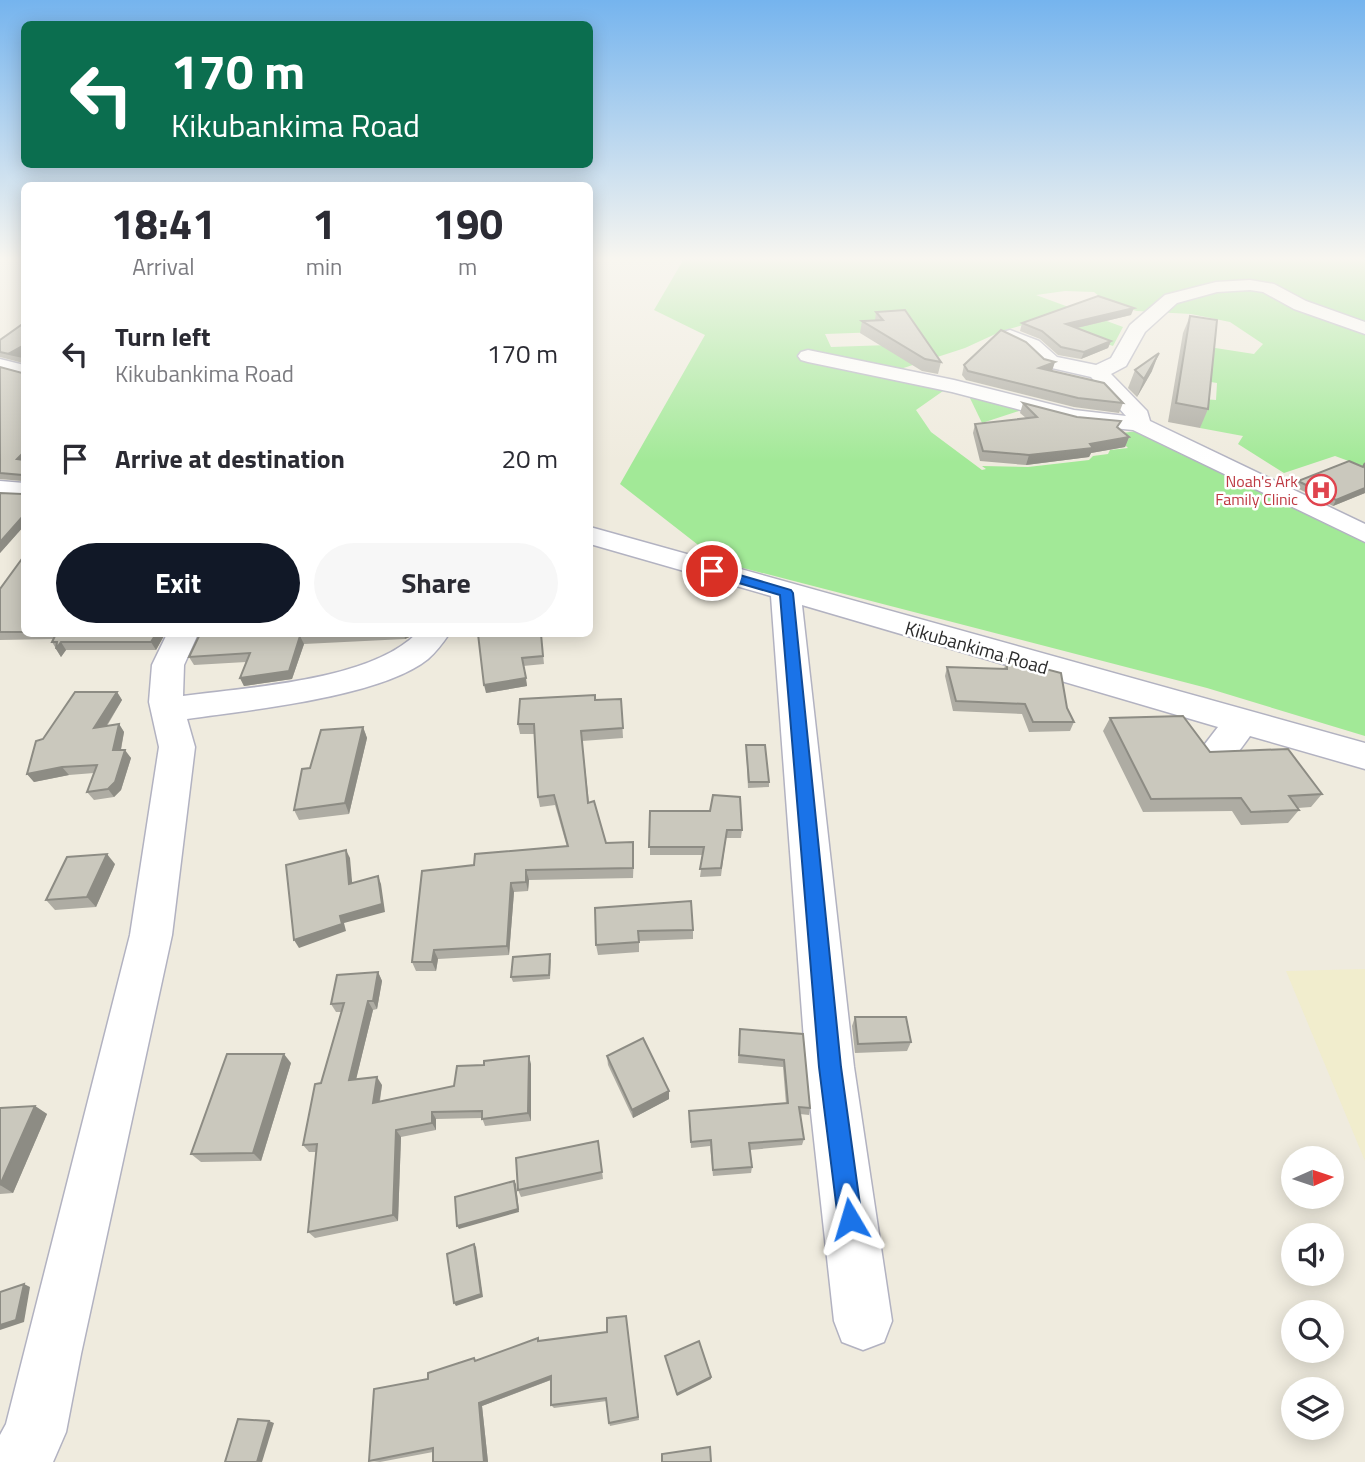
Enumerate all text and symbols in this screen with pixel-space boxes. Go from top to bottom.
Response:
text: 170 m [171,33,305,108]
icon: left [56,49,147,140]
text: Kikubankima Road [171,101,420,149]
text: 18:41 [111,191,216,255]
text: 1 [312,191,336,255]
text: 190 [432,191,503,255]
text: Arrival [132,249,195,284]
text: min [306,249,342,284]
text: m [458,249,477,284]
text: Turn left [115,317,210,356]
text: 170 m [487,334,558,373]
icon: left [56,335,94,373]
text: Kikubankima Road [115,356,294,391]
text: Arrive at destination [115,439,345,478]
text: 20 m [501,439,558,478]
icon: arrive [56,440,94,478]
place label: Noah's Ark Family Clinic [1215,469,1298,511]
hospital icon: Noah's Ark Family Clinic [1304,473,1338,507]
pin [682,541,742,601]
button: Exit [56,543,300,623]
button: Share [314,543,558,623]
icon: arrive [693,552,731,590]
street label: Kikubankima Road [902,613,1052,681]
north arrow [1281,1146,1344,1209]
map controls [1281,1146,1344,1440]
position arrow [813,1182,887,1256]
button: sound [1281,1223,1344,1286]
button: search [1281,1300,1344,1363]
button: layers [1281,1377,1344,1440]

